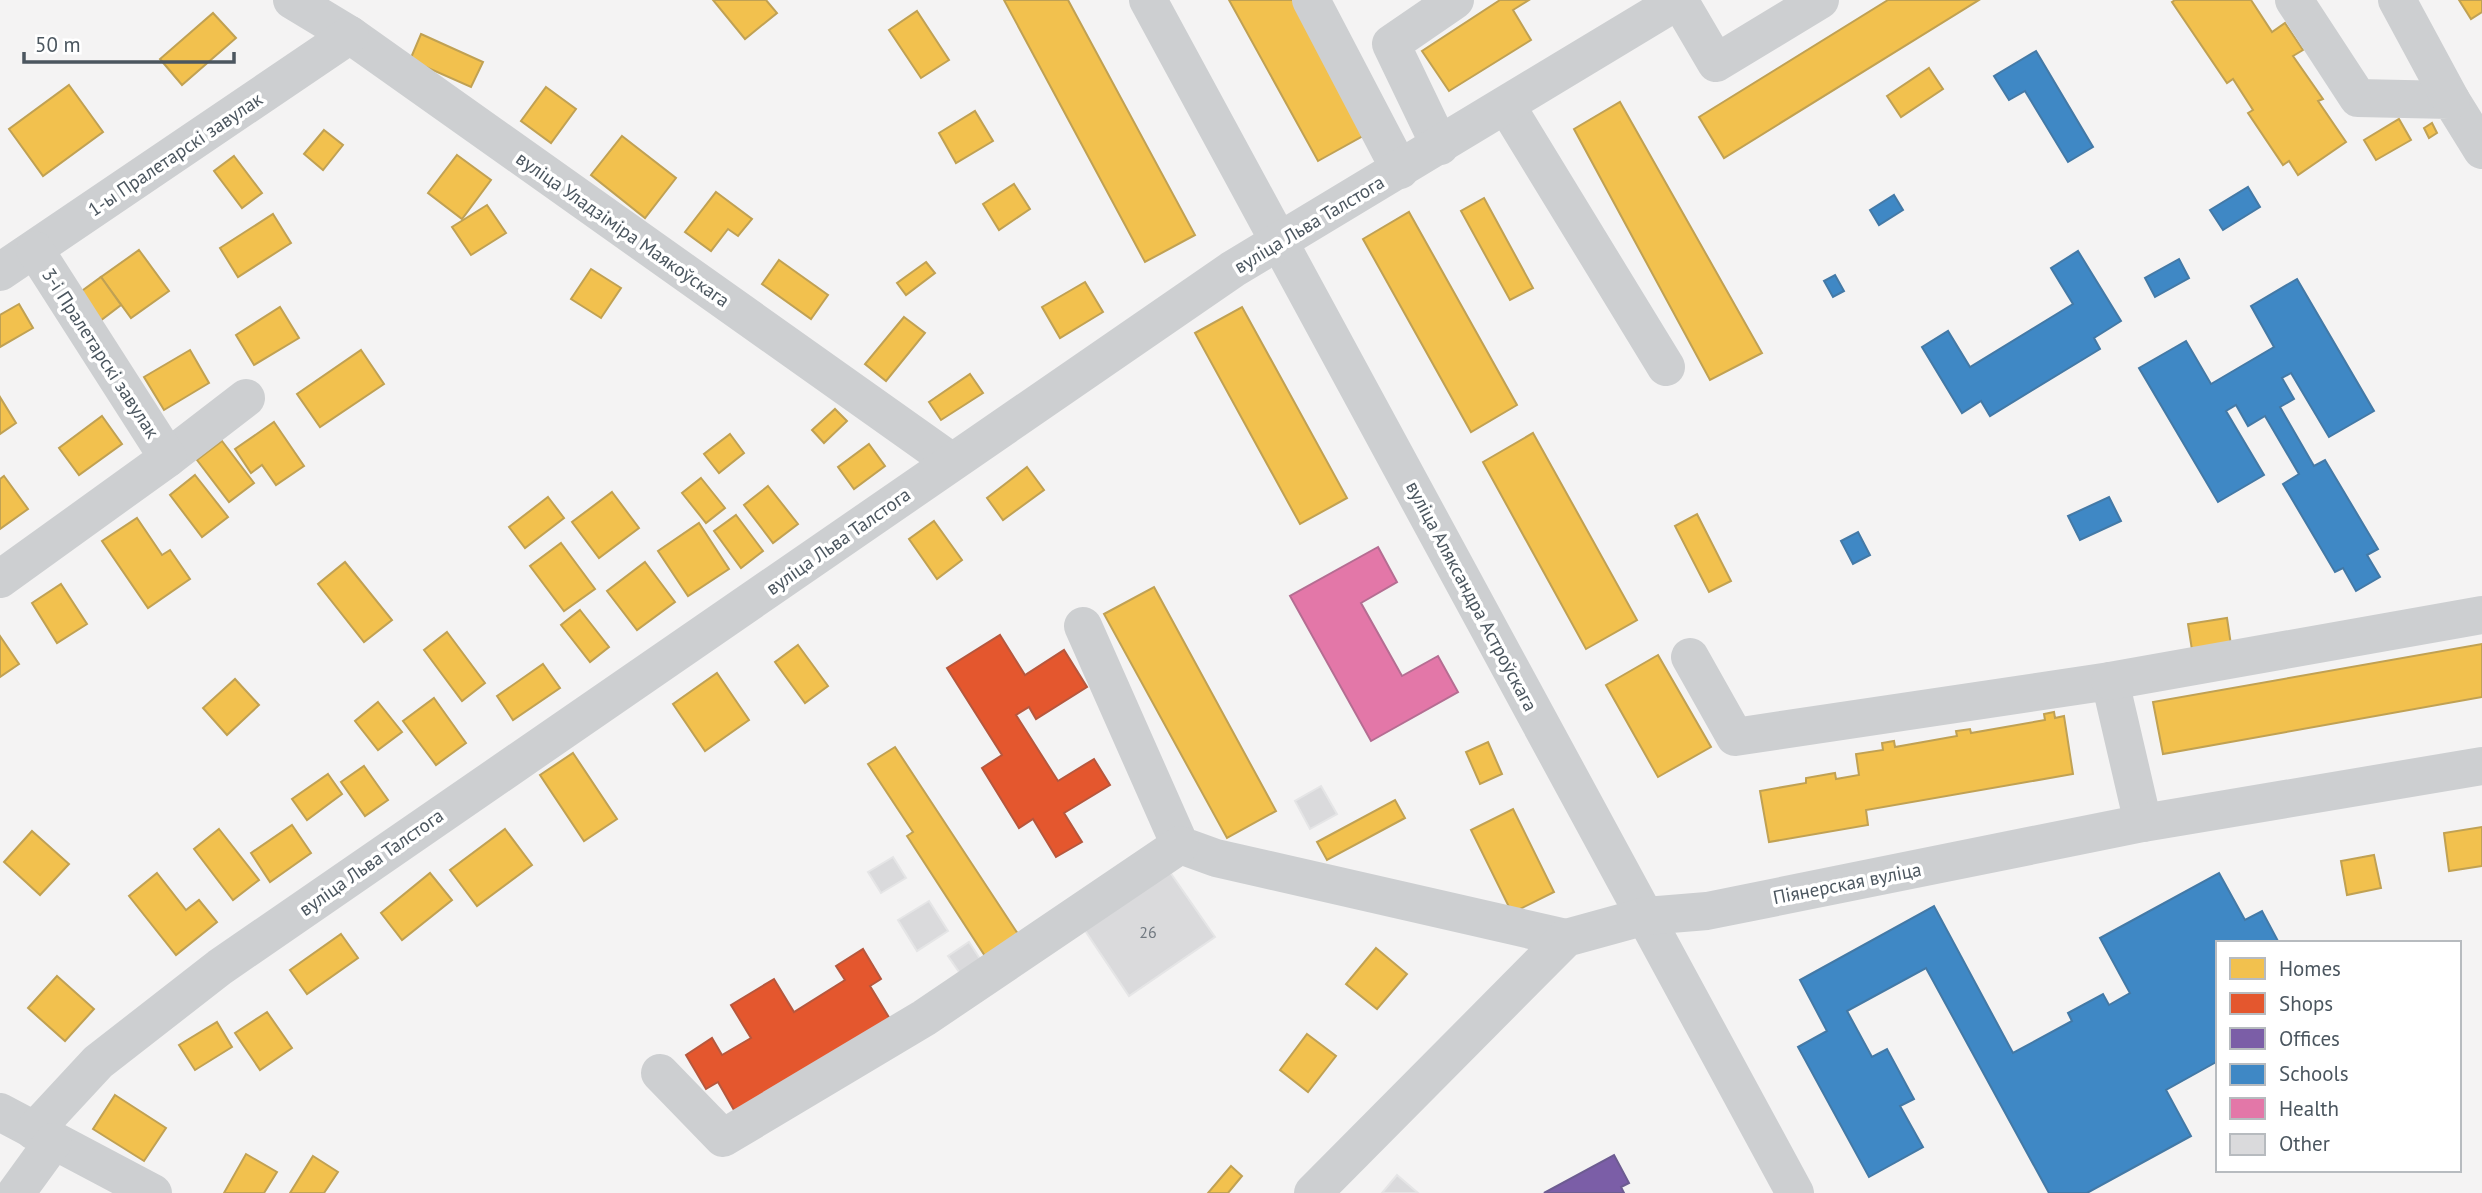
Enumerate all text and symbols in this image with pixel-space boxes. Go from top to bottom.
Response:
scale bar [24,21,234,65]
text: 50 m [35,31,81,58]
street label: 1-ы Пралетарскі завулак [83,87,267,221]
street label: вуліца Уладзіміра Маякоўскага [512,146,734,312]
street label: вуліца Льва Талстога [1229,170,1389,278]
street label: 3-і Пралетарскі завулак [37,264,165,442]
street label: вуліца Аляксандра Астроўскага [1401,477,1543,715]
street label: вуліца Льва Талстога [761,482,915,600]
street label: вуліца Льва Талстога [294,803,448,921]
street label: Піянерская вуліца [1771,857,1923,909]
house number: 26 [1139,922,1157,942]
legend [2216,941,2461,1172]
text: Homes [2279,955,2341,982]
text: Shops [2279,990,2333,1017]
text: Offices [2279,1025,2340,1052]
text: Schools [2279,1060,2349,1087]
text: Health [2279,1095,2339,1122]
text: Other [2279,1130,2330,1157]

